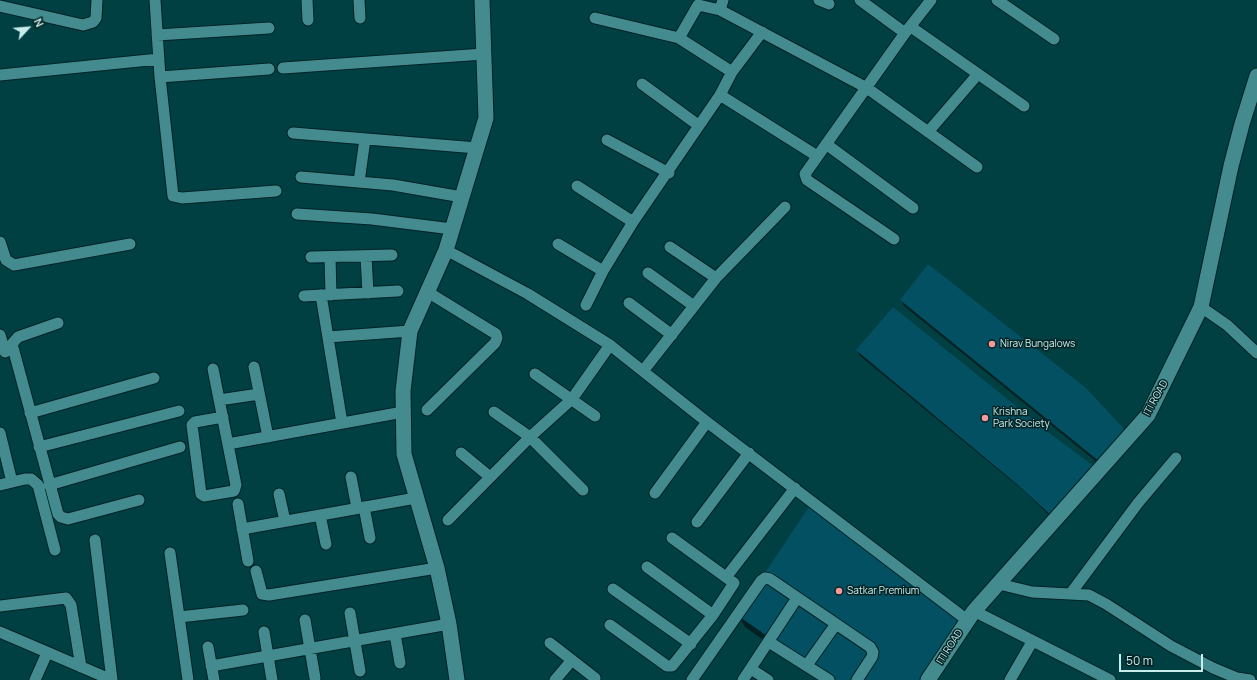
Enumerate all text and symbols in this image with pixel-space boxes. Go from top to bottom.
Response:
north arrow [8,8,48,48]
text: N [31,16,48,29]
place label: Nirav Bungalows [1000,338,1075,350]
marker: Nirav Bungalows [987,339,997,349]
street label: ITI ROAD [1141,378,1171,418]
place label: Krishna Park Society [993,406,1050,430]
marker: Krishna Park Society [980,413,990,423]
place label: Satkar Premium [847,585,919,597]
marker: Satkar Premium [834,586,844,596]
street label: ITI ROAD [934,627,966,667]
scale bar [1121,646,1205,672]
text: 50 m [1126,652,1153,669]

